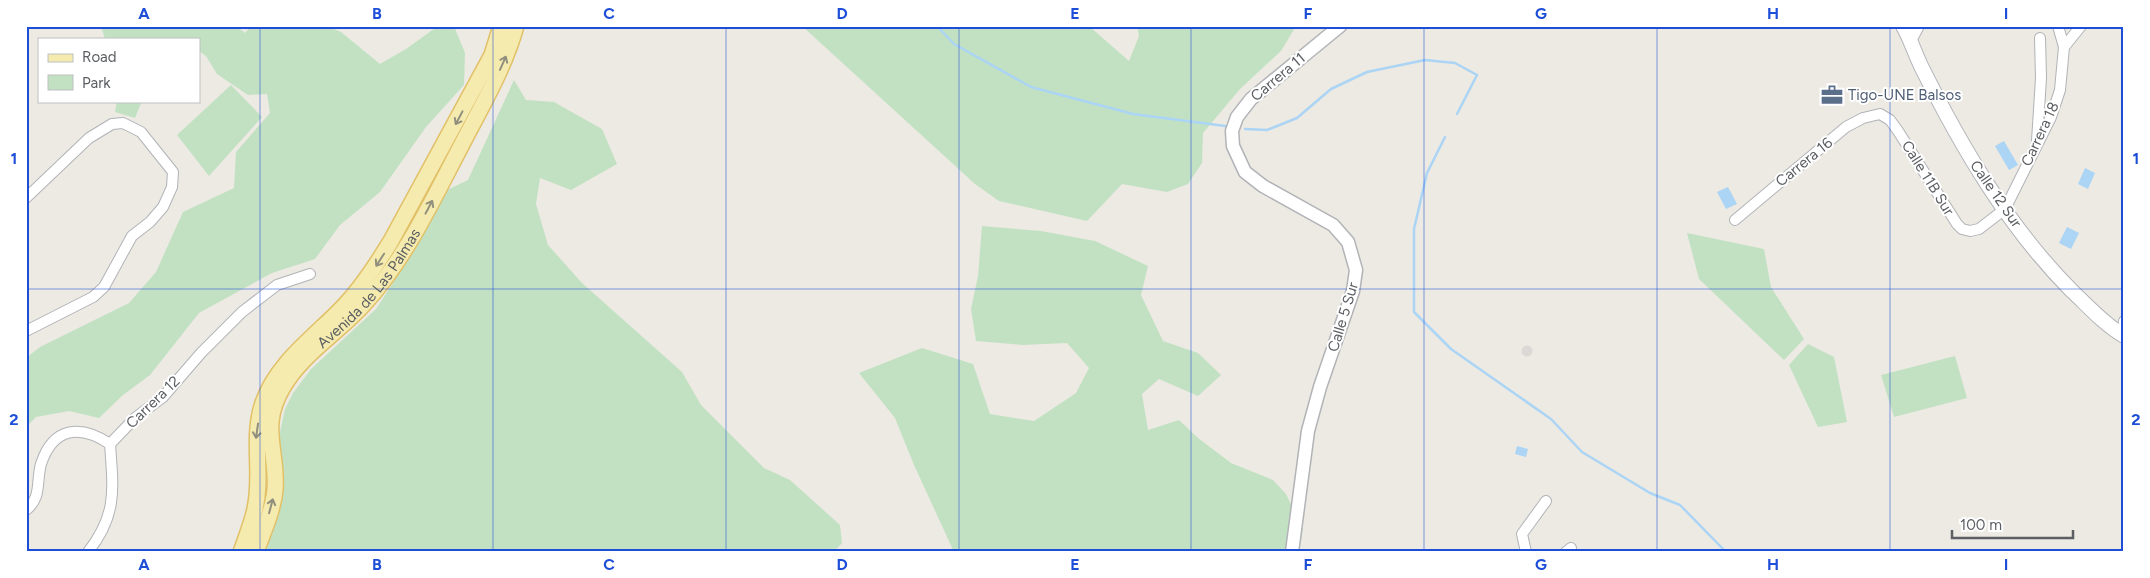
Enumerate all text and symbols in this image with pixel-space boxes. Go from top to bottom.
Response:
text: A [138,4,150,23]
text: B [372,4,382,23]
text: C [603,4,615,23]
text: D [836,4,848,23]
text: E [1070,4,1080,23]
text: F [1304,4,1313,23]
text: G [1535,4,1547,23]
text: H [1767,4,1779,23]
text: I [2004,4,2008,23]
legend [38,38,200,102]
text: Road [82,48,117,66]
street label: Carrera 11 [1247,49,1309,105]
one-way arrow [499,56,509,71]
text: Park [82,74,111,92]
office icon: Tigo-UNE Balsos [1819,82,1845,108]
place label: Tigo-UNE Balsos [1848,86,1961,104]
street label: Carrera 18 [2017,99,2063,169]
one-way arrow [454,110,463,125]
street label: Carrera 16 [1772,133,1836,190]
street label: Calle 11B Sur [1898,137,1958,219]
text: 1 [11,149,17,168]
text: 1 [2133,149,2139,168]
street label: Calle 12 Sur [1966,157,2026,231]
one-way arrow [425,200,434,215]
street label: Avenida de Las Palmas [313,225,424,352]
one-way arrow [374,252,384,266]
street label: Calle 5 Sur [1324,280,1362,354]
street label: Carrera 12 [122,372,184,432]
text: 2 [9,410,19,429]
text: 2 [2131,410,2141,429]
one-way arrow [252,423,262,439]
one-way arrow [267,498,277,514]
scale bar [1952,508,2074,540]
text: 100 m [1960,516,2002,534]
text: A [138,555,150,574]
text: B [372,555,382,574]
text: C [603,555,615,574]
text: D [836,555,848,574]
text: E [1070,555,1080,574]
text: F [1304,555,1313,574]
text: G [1535,555,1547,574]
text: H [1767,555,1779,574]
text: I [2004,555,2008,574]

